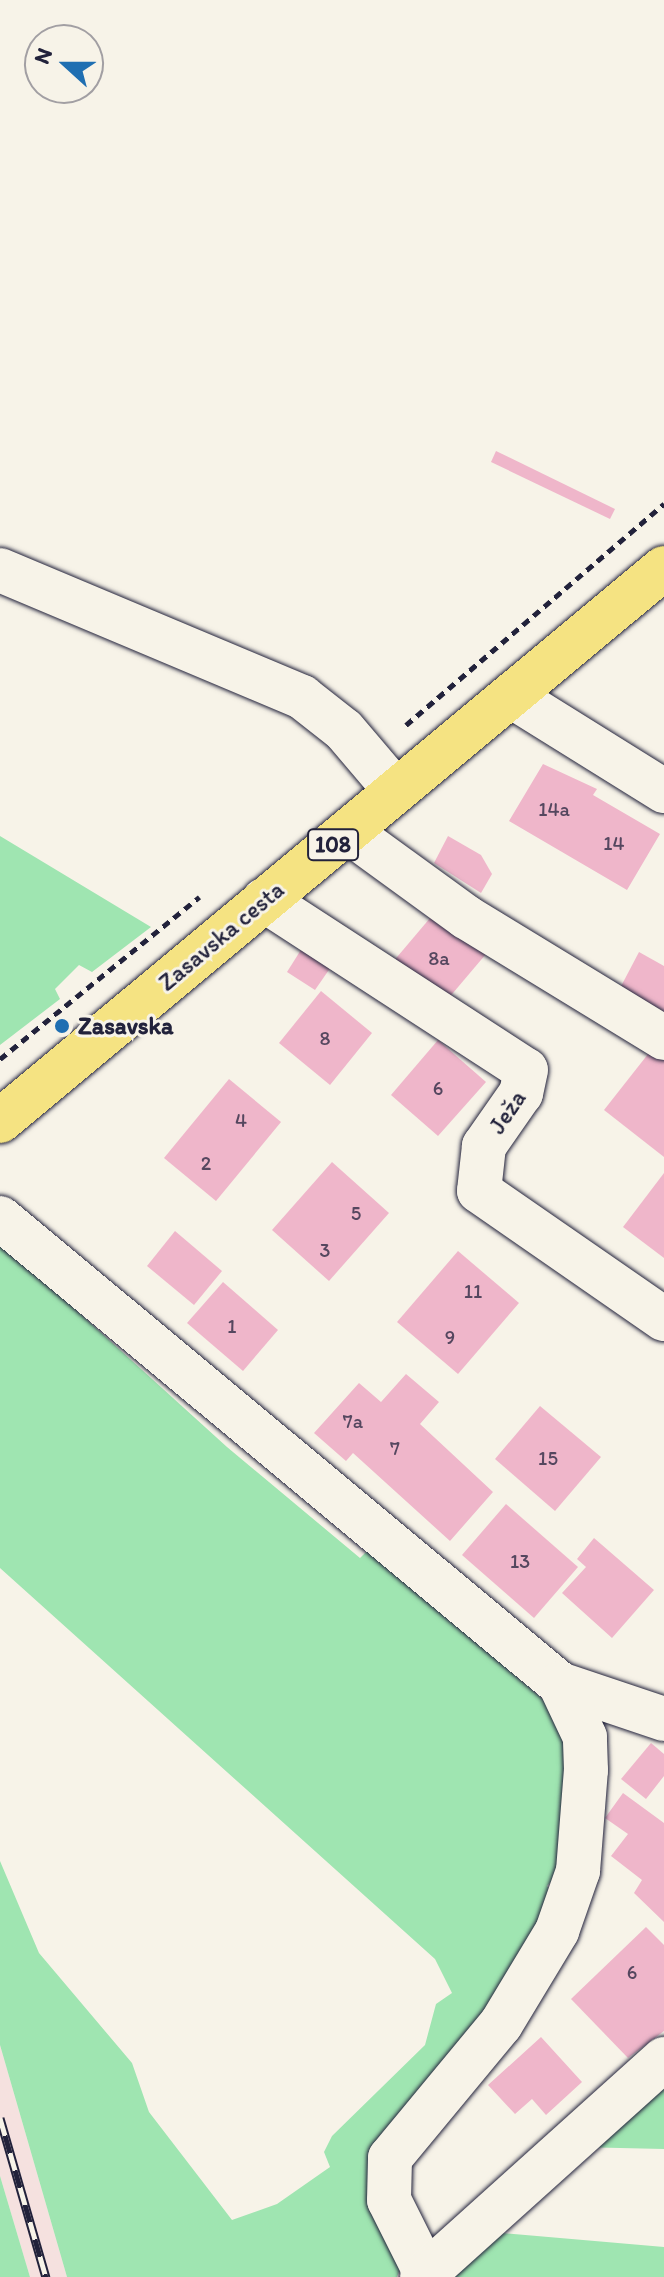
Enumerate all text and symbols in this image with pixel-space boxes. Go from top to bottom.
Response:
north arrow [24,24,104,104]
text: N [28,44,58,68]
house number: 14a [538,797,570,821]
road number: 108 [307,827,359,863]
house number: 14 [603,831,625,855]
street label: Zasavska cesta [152,875,290,997]
house number: 8a [428,946,450,970]
place label: Zasavska [78,1012,173,1040]
marker: Zasavska [53,1017,71,1035]
house number: 8 [320,1026,330,1050]
house number: 6 [433,1076,443,1100]
street label: Ježa [482,1085,532,1139]
house number: 4 [235,1108,247,1132]
house number: 2 [201,1151,211,1175]
house number: 5 [351,1201,361,1225]
house number: 3 [320,1238,330,1262]
house number: 11 [464,1279,482,1303]
house number: 1 [227,1314,237,1338]
house number: 9 [445,1325,455,1349]
house number: 7a [343,1409,363,1433]
house number: 7 [390,1436,400,1460]
house number: 15 [538,1446,558,1470]
house number: 13 [510,1549,530,1573]
house number: 6 [627,1960,637,1984]

